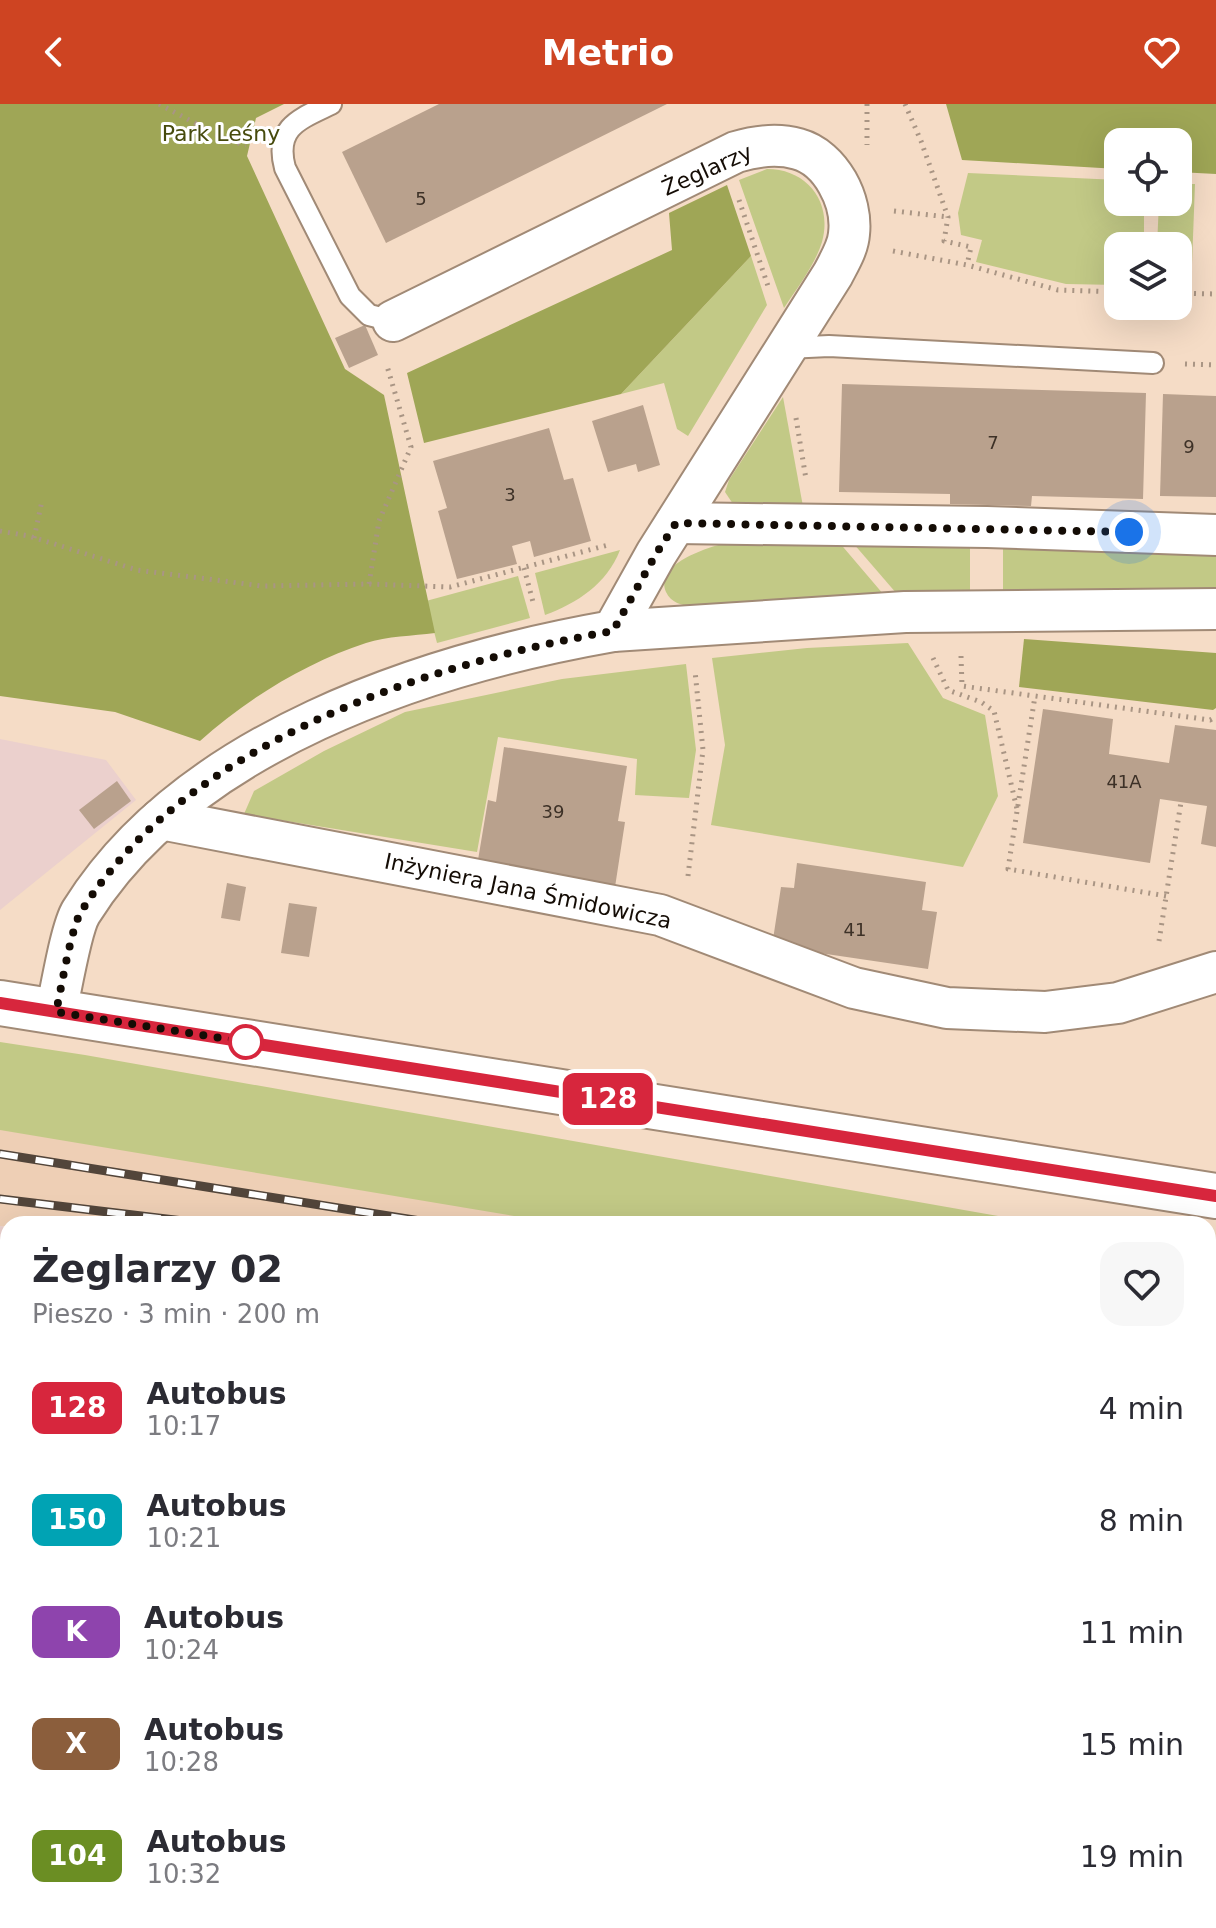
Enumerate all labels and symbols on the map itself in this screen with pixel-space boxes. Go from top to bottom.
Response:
park label: Park Leśny [162,121,280,146]
street label: Żeglarzy [658,139,756,201]
house number: 5 [415,188,427,209]
house number: 7 [987,432,999,453]
house number: 9 [1183,436,1195,457]
house number: 3 [504,484,516,505]
your location [1109,512,1149,552]
house number: 41A [1106,771,1142,792]
house number: 39 [542,801,564,822]
street label: Inżyniera Jana Śmidowicza [382,848,674,934]
house number: 41 [844,919,866,940]
unlabelled marker [229,1025,263,1059]
line badge: 128 [562,1073,654,1125]

